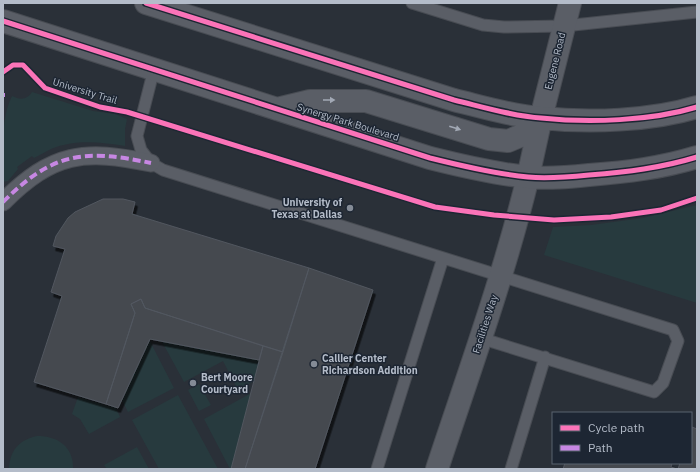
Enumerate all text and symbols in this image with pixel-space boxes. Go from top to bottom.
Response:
street label: Eugene Road [542,31,568,91]
street label: University Trail [51,75,119,107]
one-way arrow [323,97,336,103]
street label: Synergy Park Boulevard [295,100,401,144]
one-way arrow [449,125,461,131]
place label: University of Texas at Dallas [271,196,342,221]
marker: University of Texas at Dallas [345,203,355,213]
street label: Facilities Way [469,293,501,355]
place label: Callier Center Richardson Addition [322,352,418,377]
marker: Callier Center Richardson Addition [309,359,319,369]
place label: Bert Moore Courtyard [201,371,253,396]
marker: Bert Moore Courtyard [188,378,198,388]
legend [552,412,692,464]
text: Cycle path [588,420,645,435]
text: Path [588,440,613,455]

